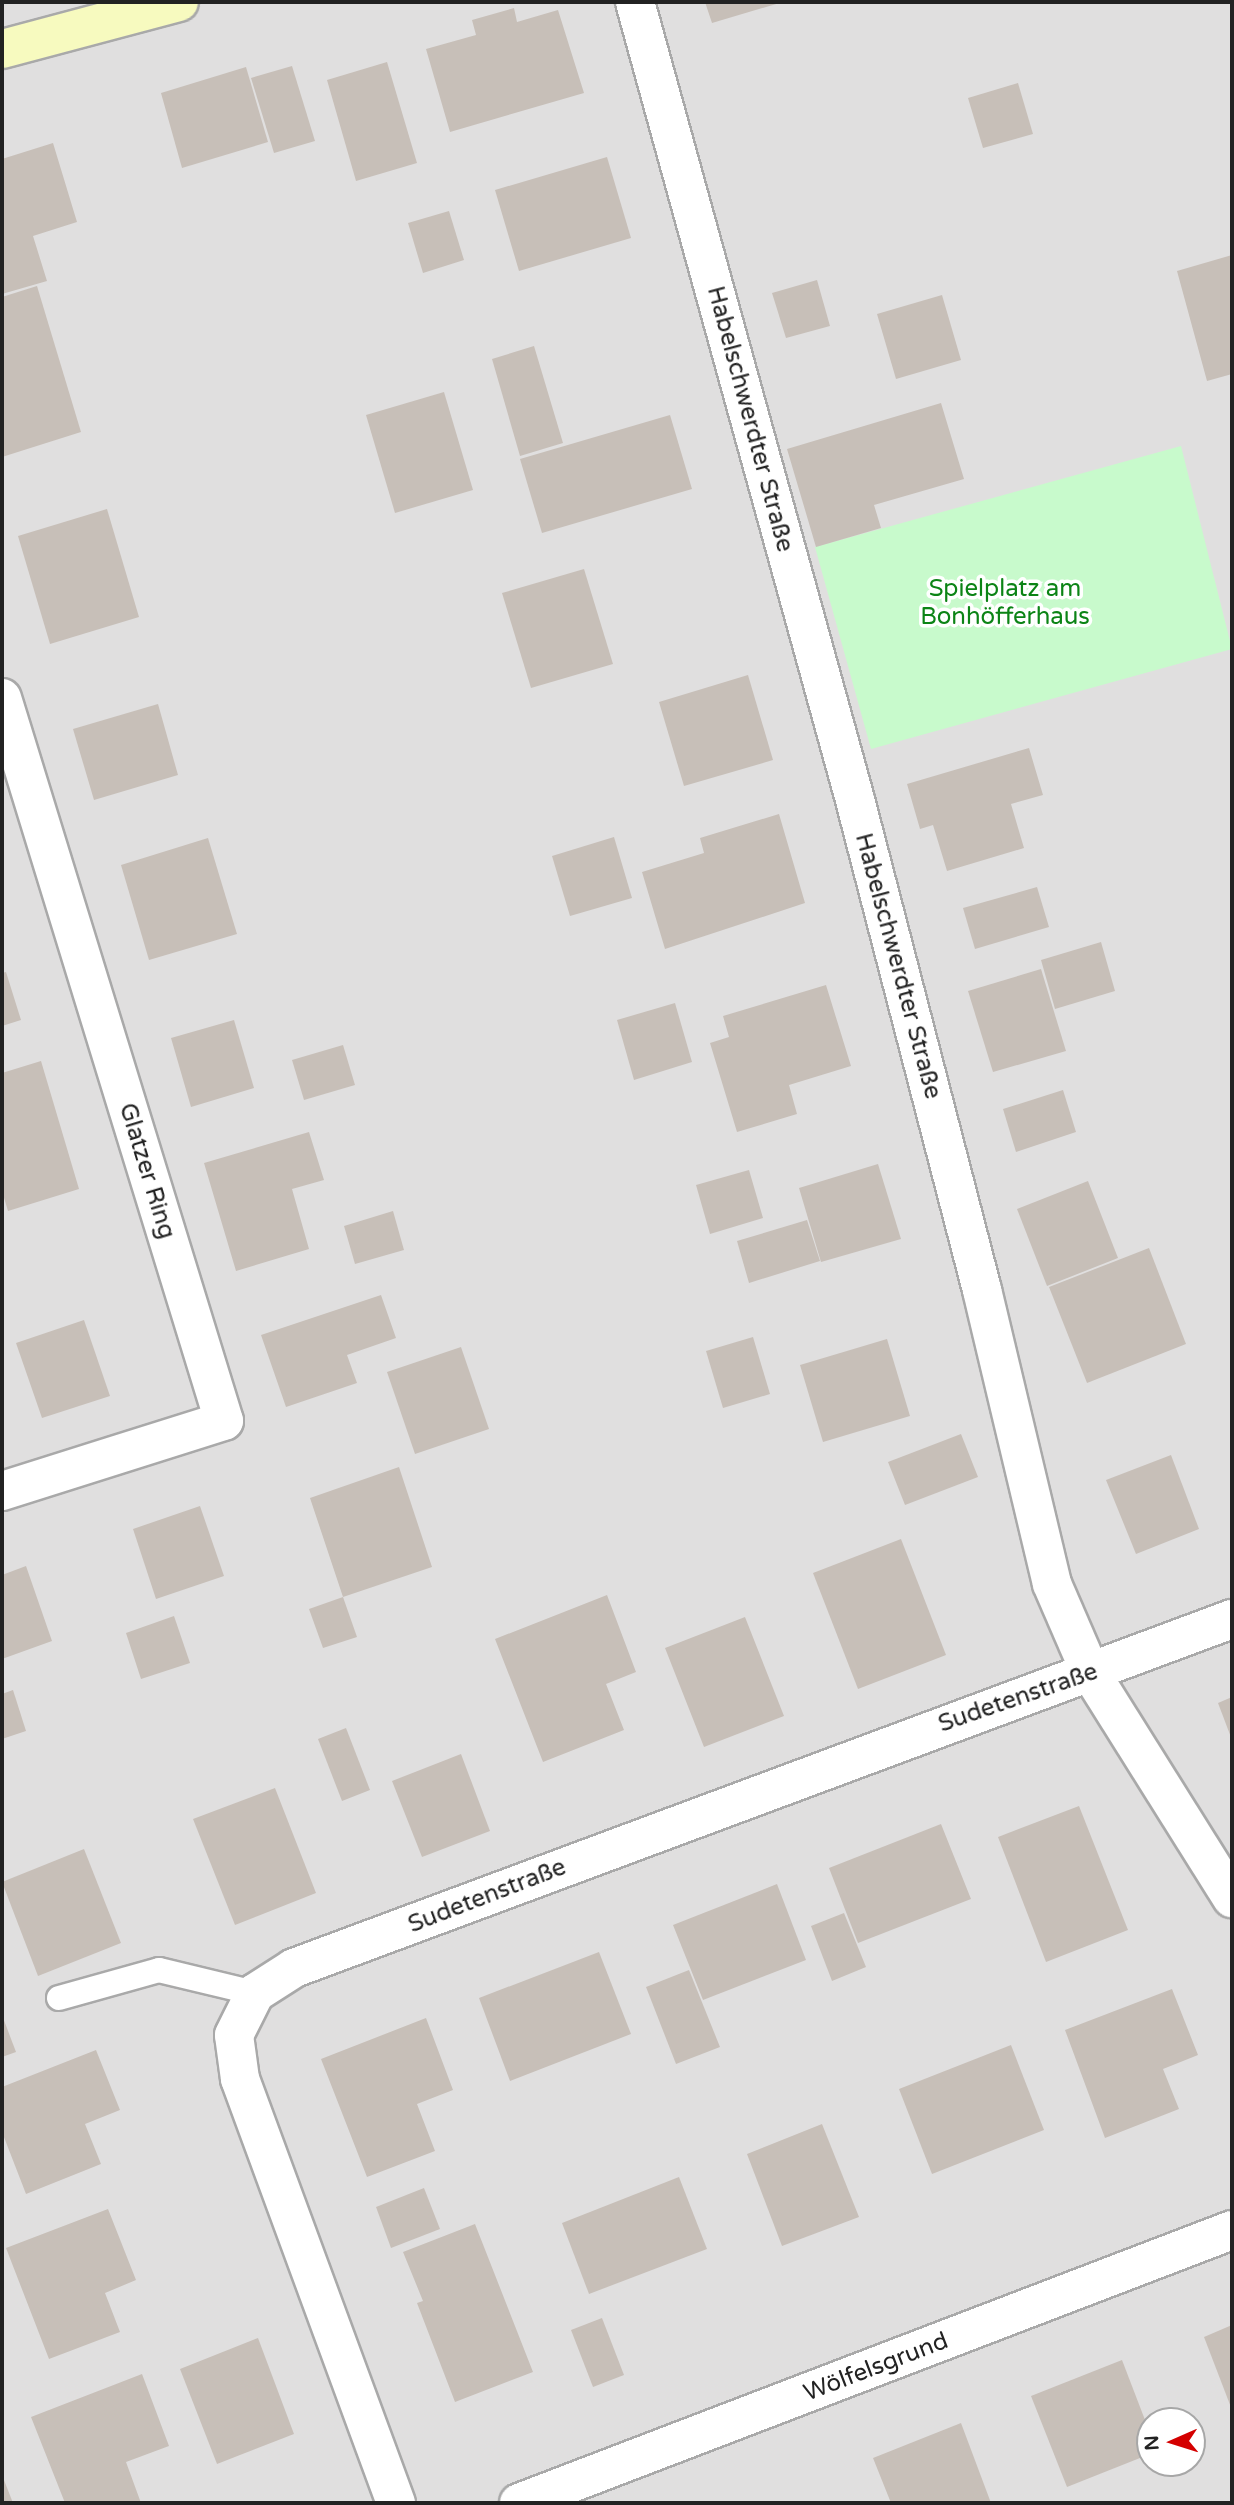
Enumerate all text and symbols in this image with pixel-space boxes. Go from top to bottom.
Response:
street label: Habelschwerdter Straße [701,283,799,555]
park label: Spielplatz am Bonhöfferhaus [920,575,1090,631]
street label: Habelschwerdter Straße [849,830,947,1102]
street label: Glatzer Ring [113,1100,181,1242]
street label: Sudetenstraße [935,1657,1101,1739]
street label: Sudetenstraße [404,1853,570,1939]
street label: Wölfelsgrund [800,2326,952,2408]
north arrow [1136,2407,1206,2477]
text: N [1141,2435,1163,2451]

